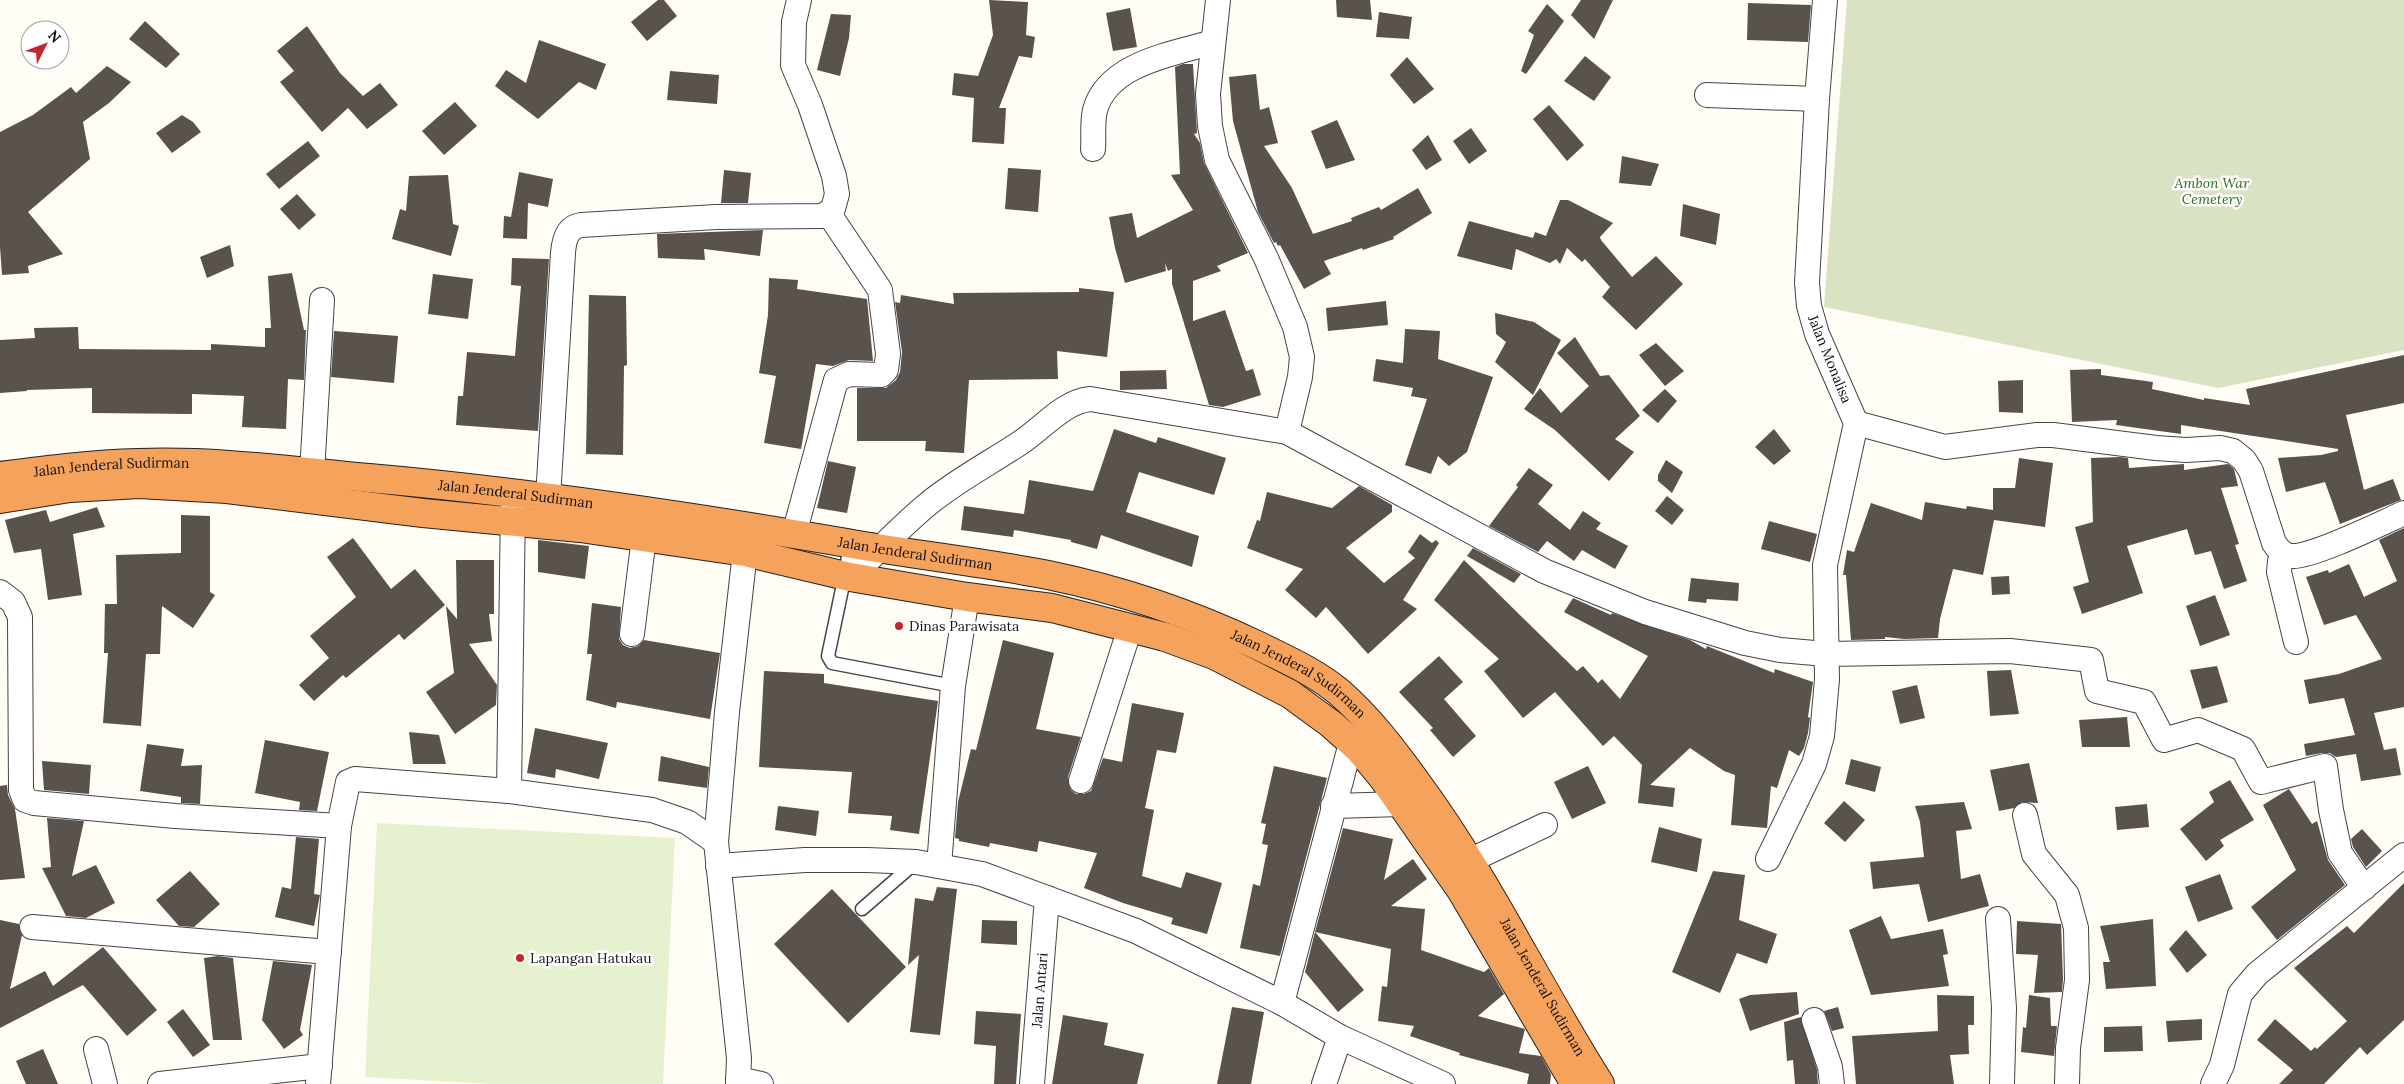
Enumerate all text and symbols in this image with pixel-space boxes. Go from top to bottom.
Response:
north arrow [20,20,70,70]
text: N [44,26,65,46]
park label: Ambon War Cemetery [2174,174,2250,208]
street label: Jalan Monalisa [1804,311,1856,406]
street label: Jalan Jenderal Sudirman [32,453,190,481]
street label: Jalan Jenderal Sudirman [436,476,595,512]
street label: Jalan Jenderal Sudirman [836,532,994,574]
place label: Dinas Parawisata [909,617,1019,635]
marker: Dinas Parawisata [893,620,905,632]
street label: Jalan Jenderal Sudirman [1227,625,1370,722]
street label: Jalan Jenderal Sudirman [1496,914,1590,1060]
place label: Lapangan Hatukau [530,949,652,967]
marker: Lapangan Hatukau [514,952,526,964]
street label: Jalan Antari [1027,952,1052,1030]

